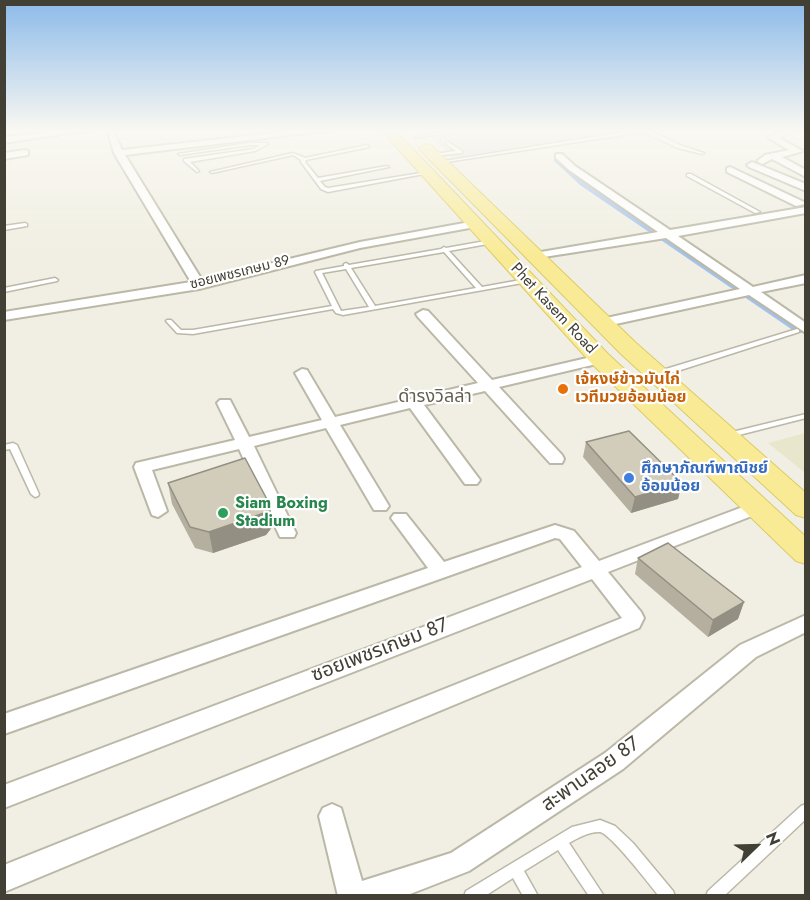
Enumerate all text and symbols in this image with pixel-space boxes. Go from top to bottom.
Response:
street label: ซอยเพชรเกษม 89 [188,252,292,294]
street label: Phet Kasem Road [506,260,600,358]
place label: เจ้หงษ์ข้าวมันไก่ เวทีมวยอ้อมน้อย [575,370,687,408]
marker: เจ้หงษ์ข้าวมันไก่ เวทีมวยอ้อมน้อย [556,382,570,396]
district label: ดำรงวิลล่า [398,387,472,409]
place label: ศึกษาภัณฑ์พาณิชย์ อ้อมน้อย [641,459,768,497]
marker: ศึกษาภัณฑ์พาณิชย์ อ้อมน้อย [622,471,636,485]
place label: Siam Boxing Stadium [235,494,328,532]
marker: Siam Boxing Stadium [216,506,230,520]
street label: ซอยเพชรเกษม 87 [308,614,452,688]
street label: สะพานลอย 87 [537,732,645,818]
north arrow [726,816,786,876]
text: N [760,828,786,849]

